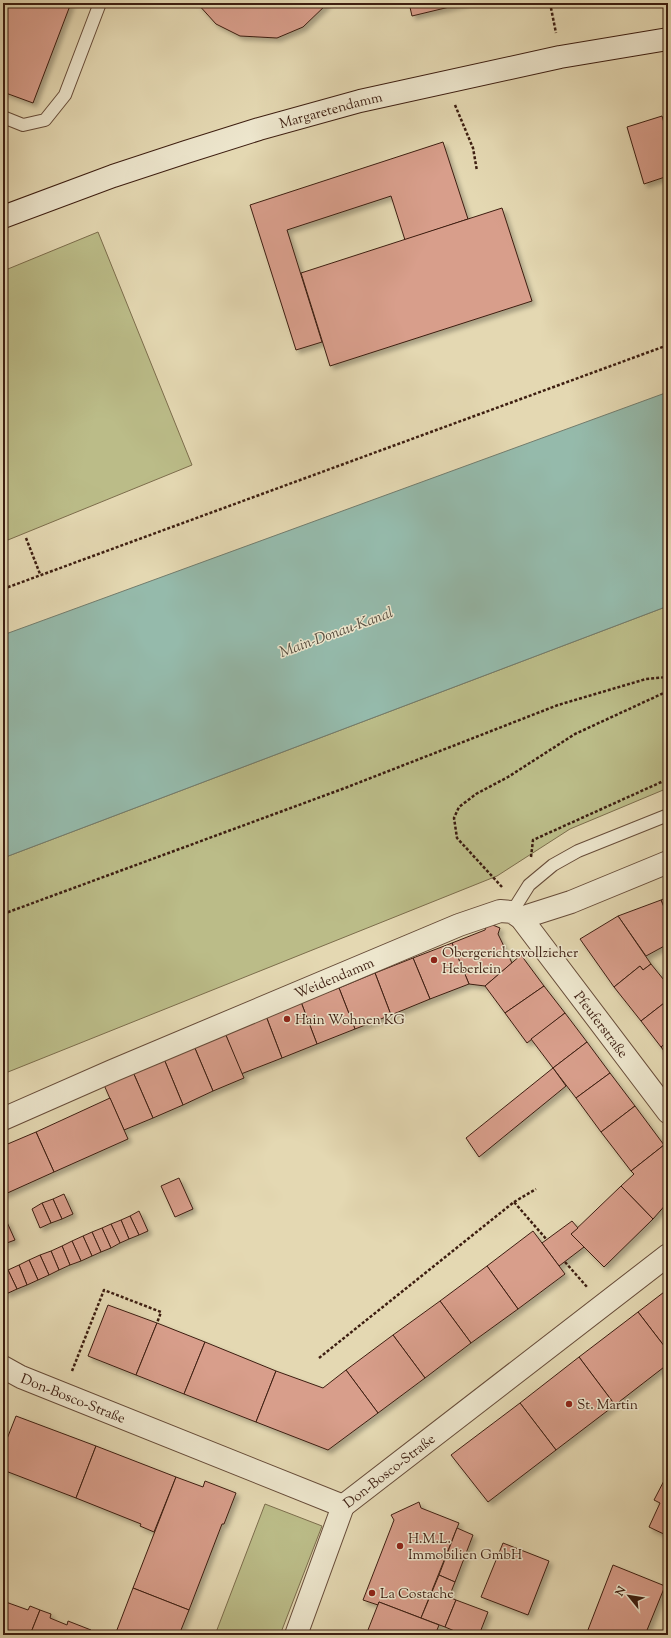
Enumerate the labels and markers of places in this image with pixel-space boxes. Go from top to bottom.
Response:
place label: Obergerichtsvollzieher Heberlein [442,944,579,980]
marker: Obergerichtsvollzieher Heberlein [429,955,439,965]
place label: Hain Wohnen KG [295,1011,405,1031]
marker: Hain Wohnen KG [282,1014,292,1024]
place label: St. Martin [577,1396,638,1416]
marker: St. Martin [564,1399,574,1409]
place label: H.M.L. Immobilien GmbH [408,1530,522,1566]
marker: H.M.L. Immobilien GmbH [395,1541,405,1551]
place label: La Costache [380,1585,454,1605]
marker: La Costache [367,1588,377,1598]

